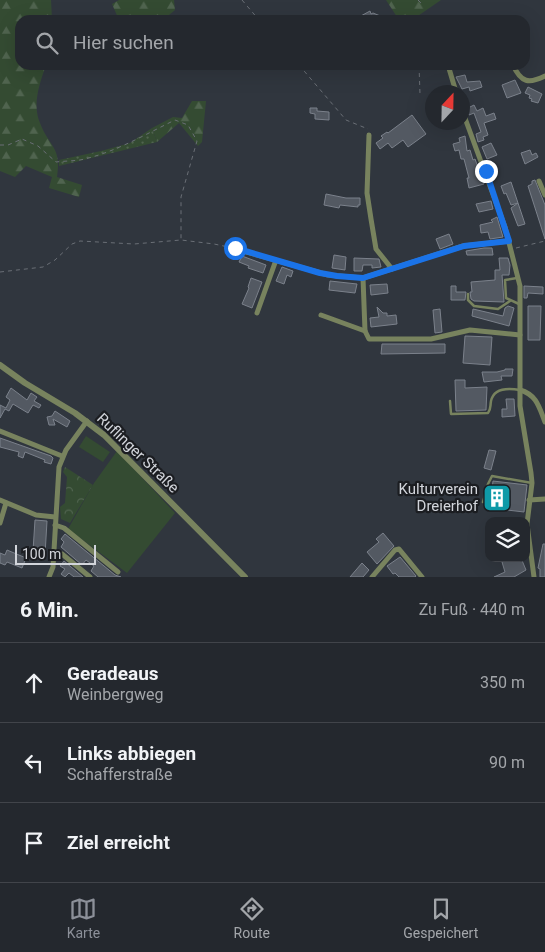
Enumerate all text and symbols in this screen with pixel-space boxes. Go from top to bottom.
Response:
search box [15,15,530,70]
icon: search [33,29,61,57]
text: Hier suchen [73,31,174,54]
north arrow [425,85,470,130]
route end [475,160,498,183]
route start [224,237,247,260]
street label: Ruflinger Straße [93,409,183,497]
place label: Kulturverein Dreierhof [398,480,479,515]
building icon: Kulturverein Dreierhof [482,483,512,513]
map controls [485,517,530,562]
button: layers [485,517,530,562]
scale bar [15,542,96,565]
text: 100 m [22,546,61,562]
text: 6 Min. [20,598,79,622]
text: Zu Fuß · 440 m [419,600,525,619]
text: Geradeaus [67,662,159,685]
icon: ahead [20,669,48,697]
text: 350 m [480,673,525,692]
text: Weinbergweg [67,685,163,704]
text: Links abbiegen [67,742,196,765]
icon: left [20,749,48,777]
text: 90 m [489,753,525,772]
text: Schafferstraße [67,765,173,784]
icon: arrive [20,829,48,857]
text: Ziel erreicht [67,831,170,854]
tab: Karte [67,895,100,941]
tab: Route [234,895,270,941]
tab: Gespeichert [403,895,478,941]

